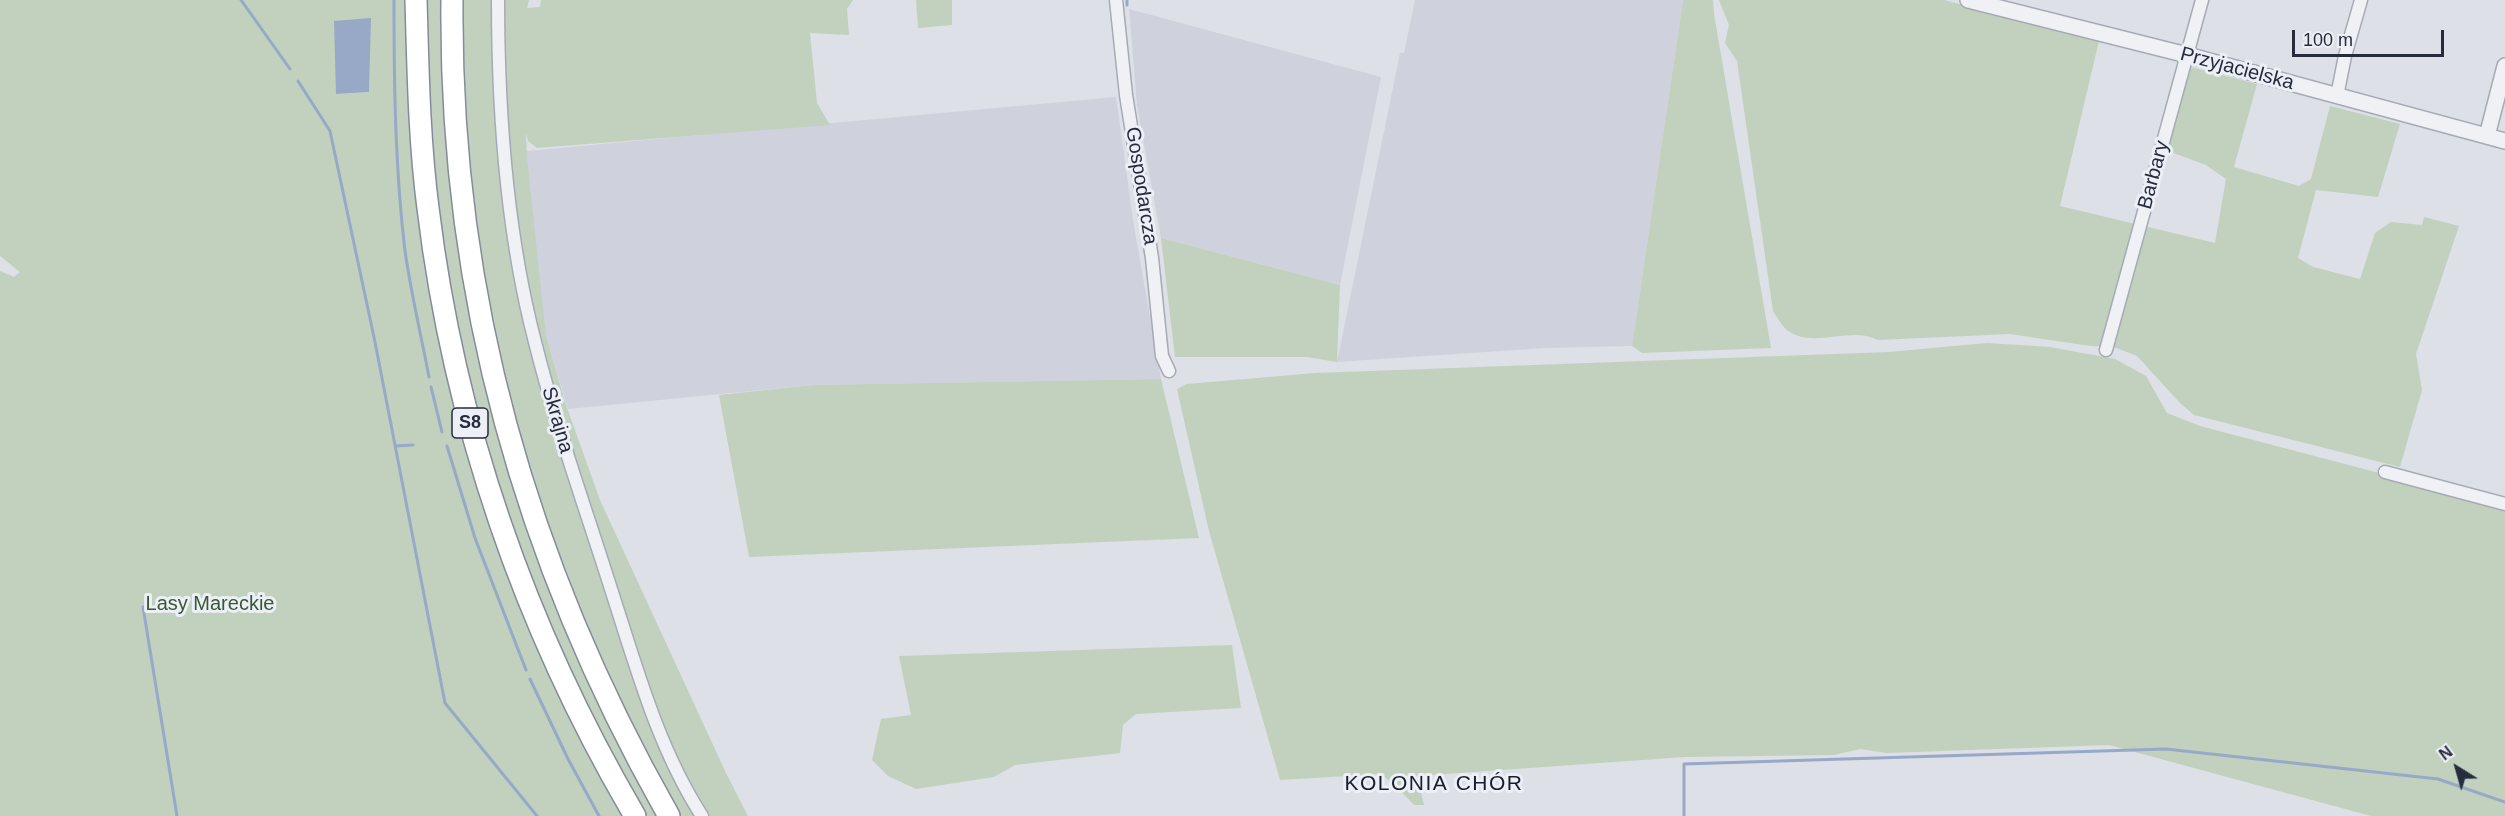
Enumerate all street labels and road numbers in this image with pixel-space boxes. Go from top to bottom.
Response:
street label: Przyjacielska [2178,42,2296,96]
street label: Gospodarcza [1120,125,1162,247]
street label: Barbary [2133,138,2175,212]
street label: Skrajna [536,384,578,456]
road number: S8 [452,408,488,438]

